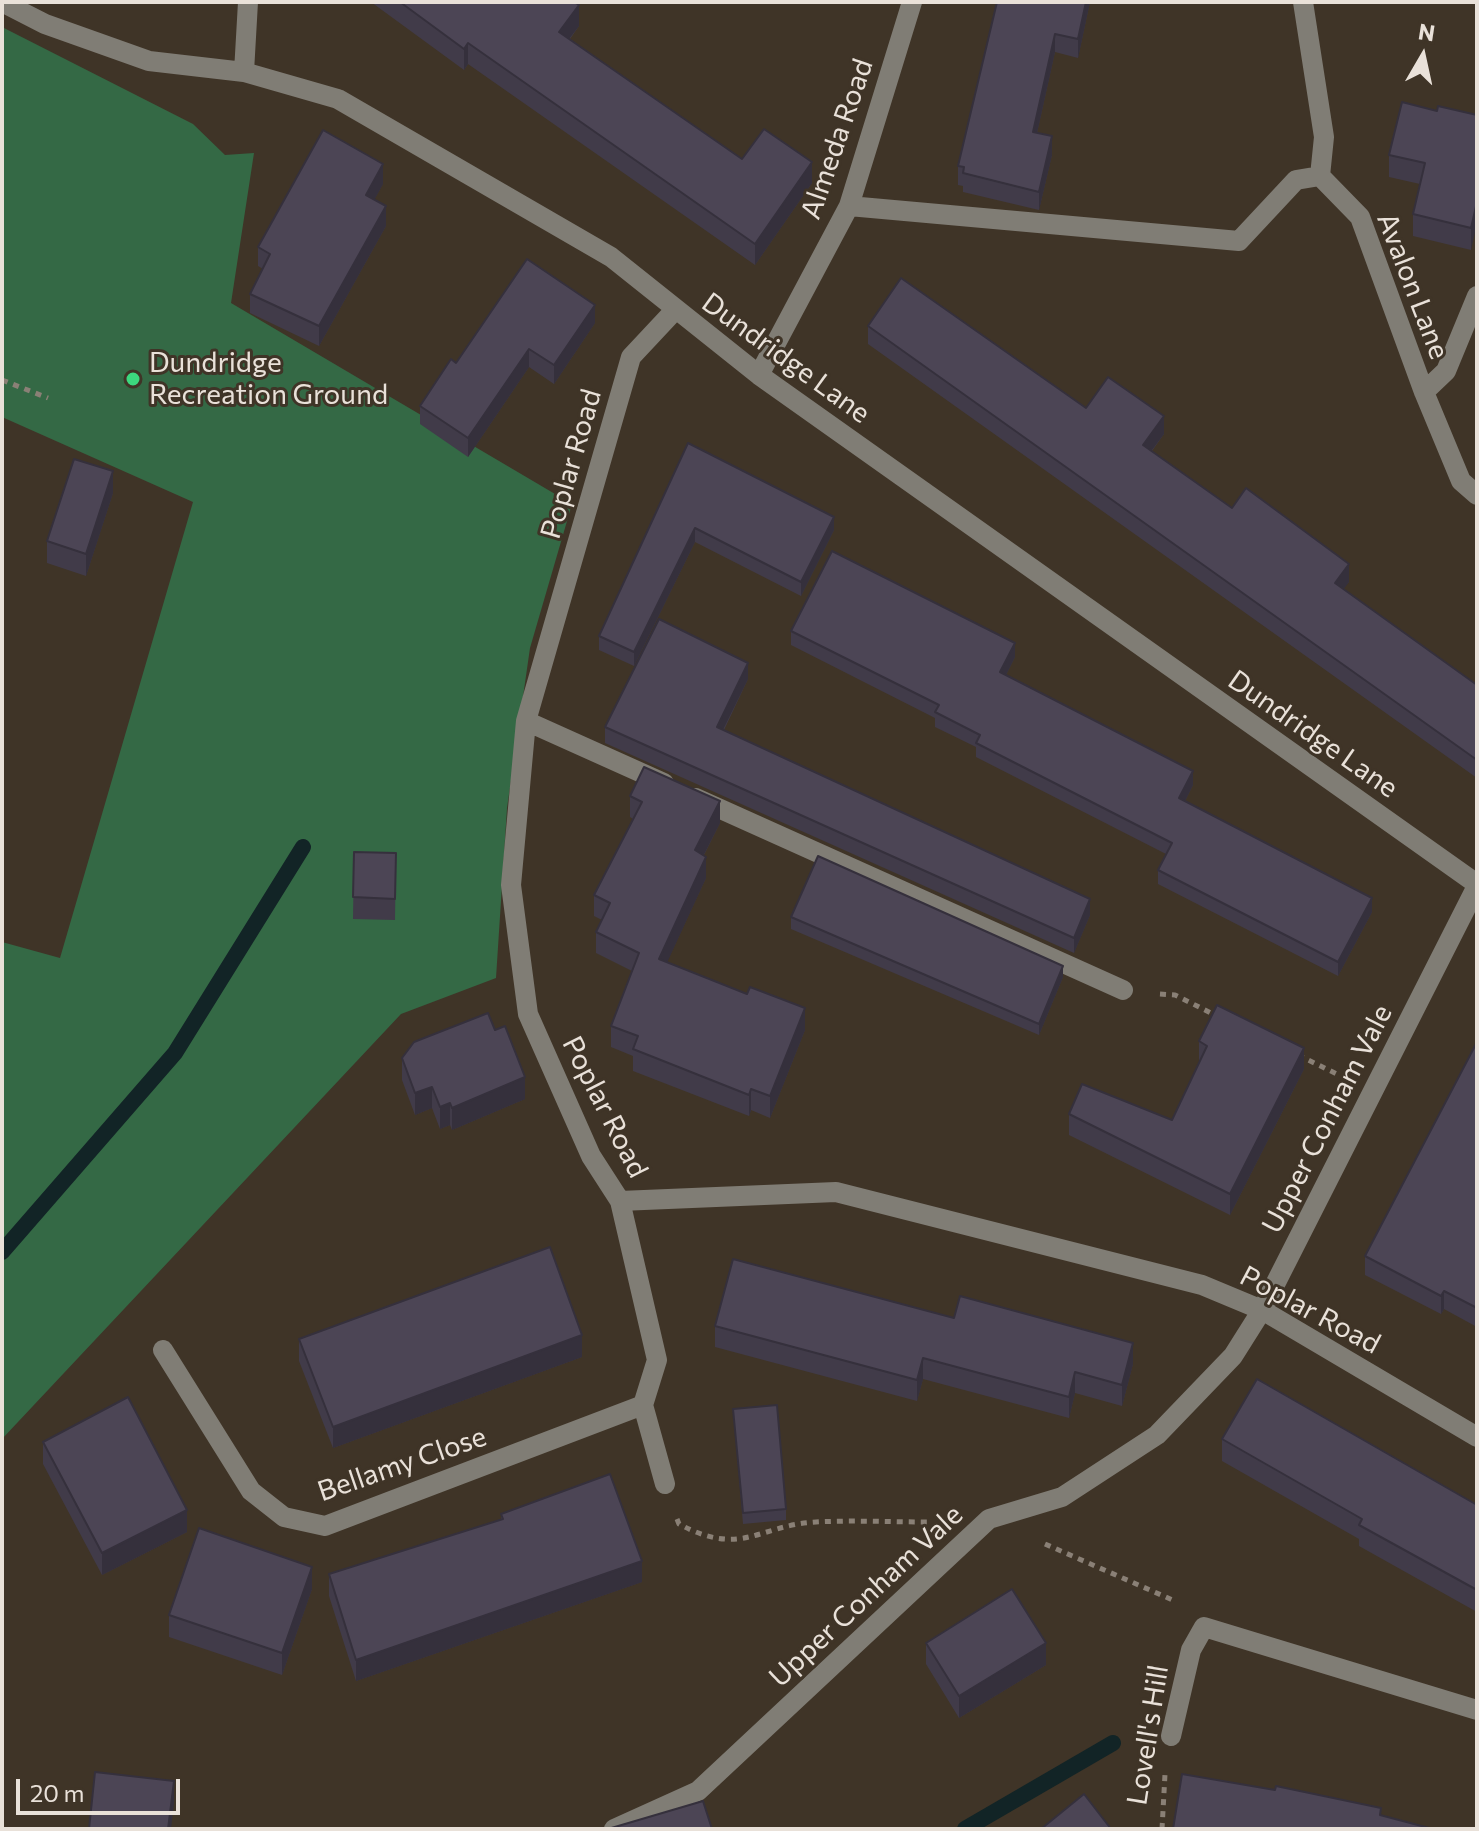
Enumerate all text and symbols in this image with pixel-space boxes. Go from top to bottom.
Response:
north arrow [1383,16,1463,96]
text: N [1417,17,1437,46]
street label: Almeda Road [794,54,880,224]
street label: Avalon Lane [1370,208,1456,364]
street label: Dundridge Lane [695,286,877,430]
place label: Dundridge Recreation Ground [149,346,388,412]
marker: Dundridge Recreation Ground [124,370,142,388]
street label: Poplar Road [534,385,608,543]
street label: Dundridge Lane [1222,663,1404,805]
street label: Upper Conham Vale [1255,999,1399,1239]
street label: Poplar Road [555,1031,655,1183]
street label: Poplar Road [1234,1259,1386,1361]
street label: Bellamy Close [313,1419,491,1509]
street label: Upper Conham Vale [763,1498,969,1694]
street label: Lovell's Hill [1120,1663,1176,1807]
scale bar [20,1763,184,1813]
text: 20 m [30,1778,84,1807]

